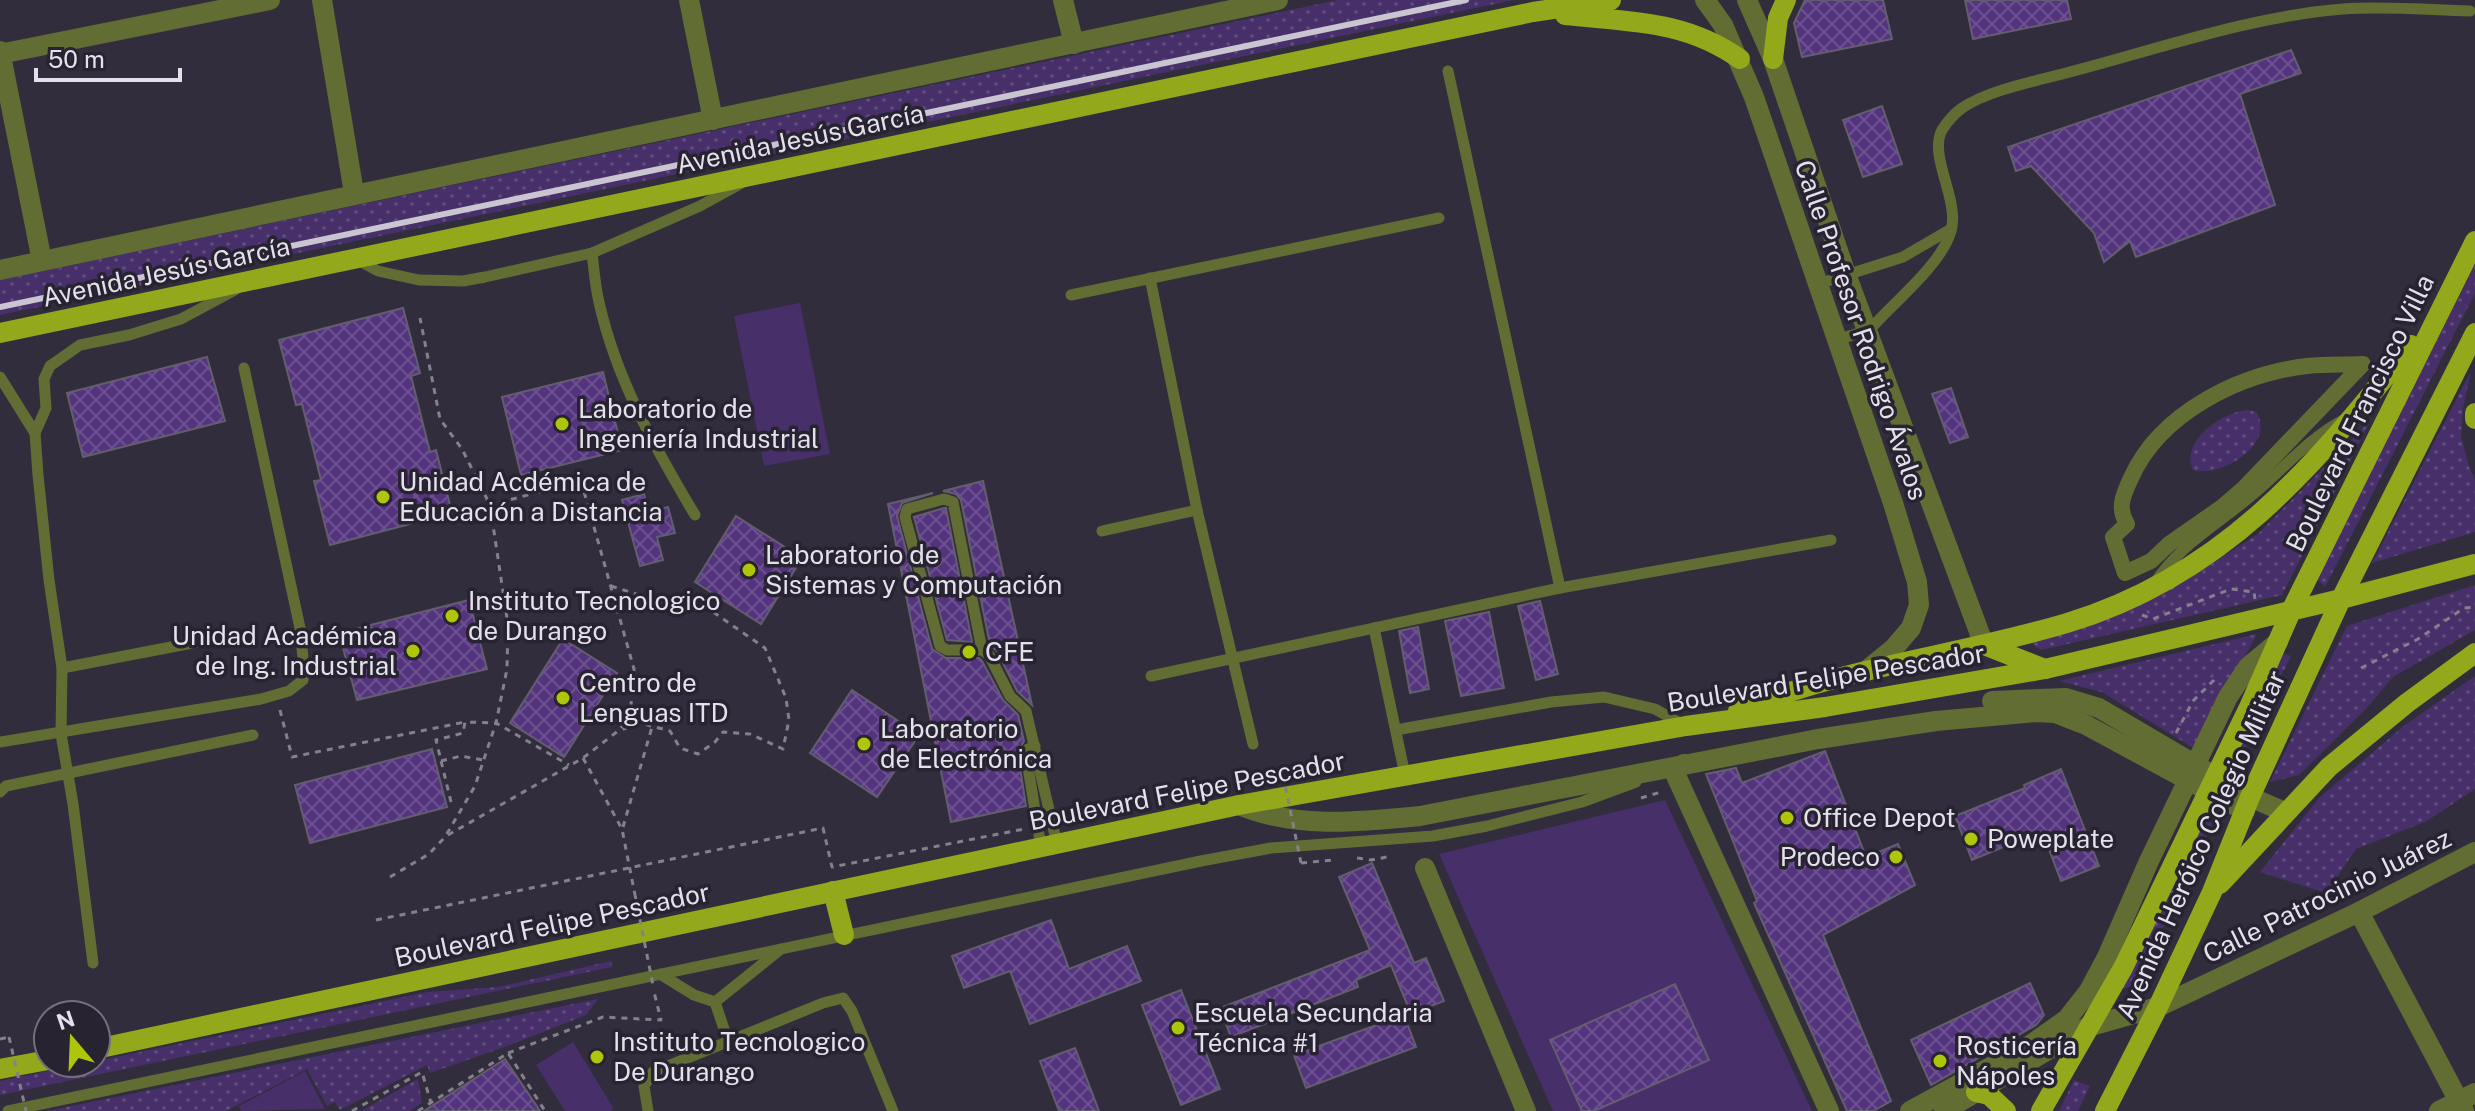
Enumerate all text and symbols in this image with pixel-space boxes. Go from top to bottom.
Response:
scale bar [36,32,180,82]
text: 50 m [48,45,105,73]
street label: Avenida Jesús García [673,97,927,180]
street label: Calle Profesor Rodrigo Ávalos [1789,156,1934,504]
street label: Avenida Jesús García [39,230,293,313]
street label: Boulevard Francisco Villa [2279,269,2440,556]
place label: Laboratorio de Ingeniería Industrial [578,393,819,454]
marker: Laboratorio de Ingeniería Industrial [553,415,571,433]
place label: Unidad Acdémica de Educación a Distancia [399,466,663,527]
marker: Unidad Acdémica de Educación a Distancia [374,488,392,506]
place label: Laboratorio de Sistemas y Computación [765,539,1062,600]
marker: Laboratorio de Sistemas y Computación [740,561,758,579]
place label: Instituto Tecnologico de Durango [468,585,721,646]
marker: Instituto Tecnologico de Durango [443,607,461,625]
place label: Unidad Académica de Ing. Industrial [172,620,397,681]
place label: CFE [985,636,1034,667]
street label: Boulevard Felipe Pescador [1665,637,1987,718]
marker: Unidad Académica de Ing. Industrial [404,642,422,660]
marker: CFE [960,643,978,661]
street label: Avenida Heróico Colegio Militar [2109,665,2292,1024]
place label: Centro de Lenguas ITD [579,667,729,728]
marker: Centro de Lenguas ITD [554,689,572,707]
place label: Laboratorio de Electrónica [880,713,1052,774]
marker: Laboratorio de Electrónica [855,735,873,753]
street label: Boulevard Felipe Pescador [1026,745,1348,836]
place label: Office Depot [1803,802,1956,833]
marker: Office Depot [1778,809,1796,827]
street label: Calle Patrocinio Juárez [2198,822,2456,969]
place label: Poweplate [1987,823,2114,854]
marker: Poweplate [1962,830,1980,848]
place label: Prodeco [1780,841,1880,872]
marker: Prodeco [1887,848,1905,866]
street label: Boulevard Felipe Pescador [391,876,712,973]
place label: Escuela Secundaria Técnica #1 [1194,997,1433,1058]
north arrow [32,999,112,1079]
text: N [53,1005,78,1035]
marker: Escuela Secundaria Técnica #1 [1169,1019,1187,1037]
place label: Instituto Tecnologico De Durango [613,1026,866,1087]
place label: Rosticería Nápoles [1956,1030,2077,1091]
marker: Instituto Tecnologico De Durango [588,1048,606,1066]
marker: Rosticería Nápoles [1931,1052,1949,1070]

